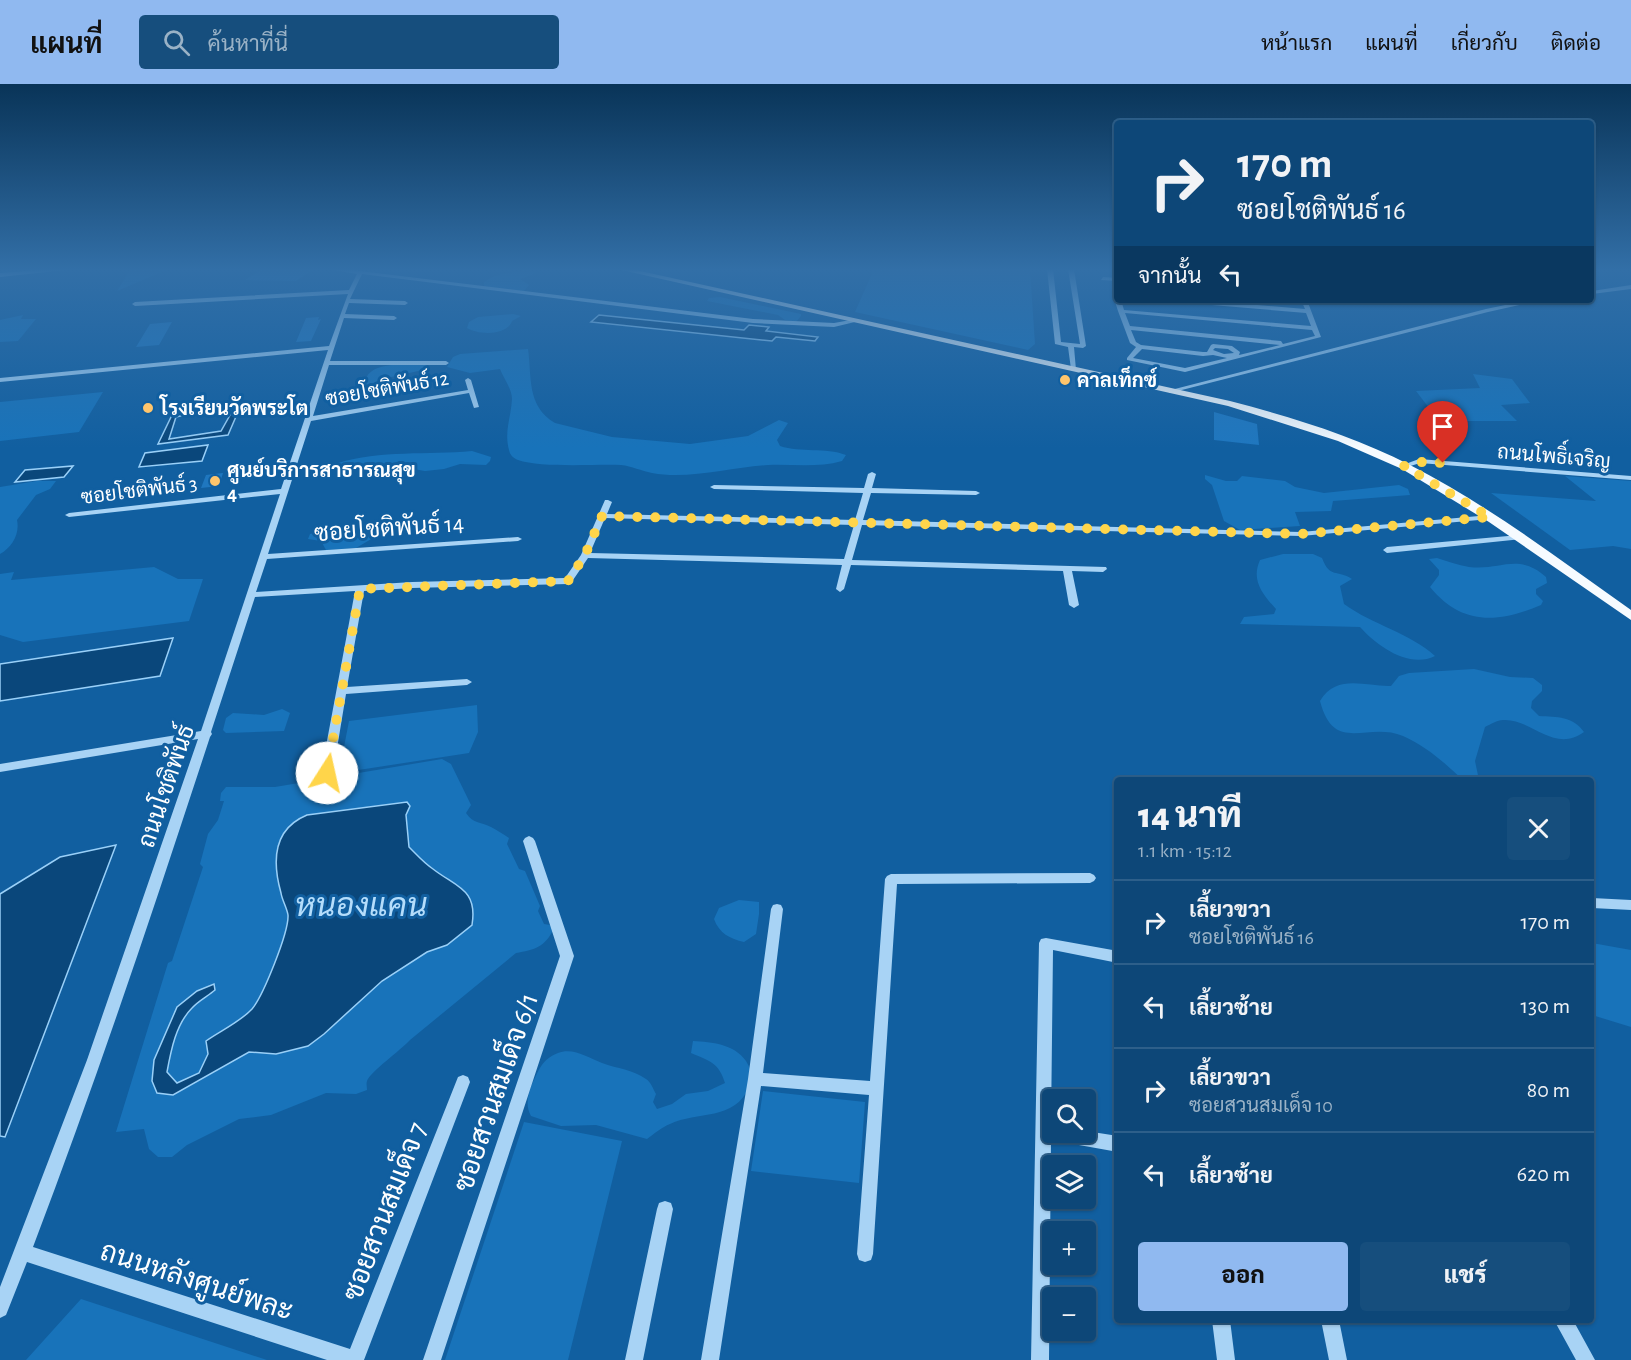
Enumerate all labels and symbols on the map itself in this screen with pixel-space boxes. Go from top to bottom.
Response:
street label: ซอยโชติพันธ์ 12 [323,363,450,410]
place label: คาลเท็กซ์ [1077,366,1158,391]
marker: คาลเท็กซ์ [1058,373,1072,387]
place label: โรงเรียนวัดพระโต [159,394,308,419]
marker: โรงเรียนวัดพระโต [141,401,155,415]
pin [1417,401,1468,463]
street label: ถนนโพธิ์เจริญ [1496,433,1612,473]
place label: ศูนย์บริการสาธารณสุข 4 [227,457,416,504]
street label: ซอยโชติพันธ์ 3 [79,469,198,508]
marker: ศูนย์บริการสาธารณสุข 4 [208,474,222,488]
street label: ซอยโชติพันธ์ 14 [313,507,465,546]
street label: ถนนโชติพันธ์ [130,720,199,851]
position arrow [295,741,359,805]
water label: หนองแคน [295,890,427,922]
street label: ซอยสวนสมเด็จ 6/1 [442,987,544,1195]
street label: ซอยสวนสมเด็จ 7 [332,1116,433,1305]
street label: ถนนหลังศูนย์พละ [95,1231,298,1330]

